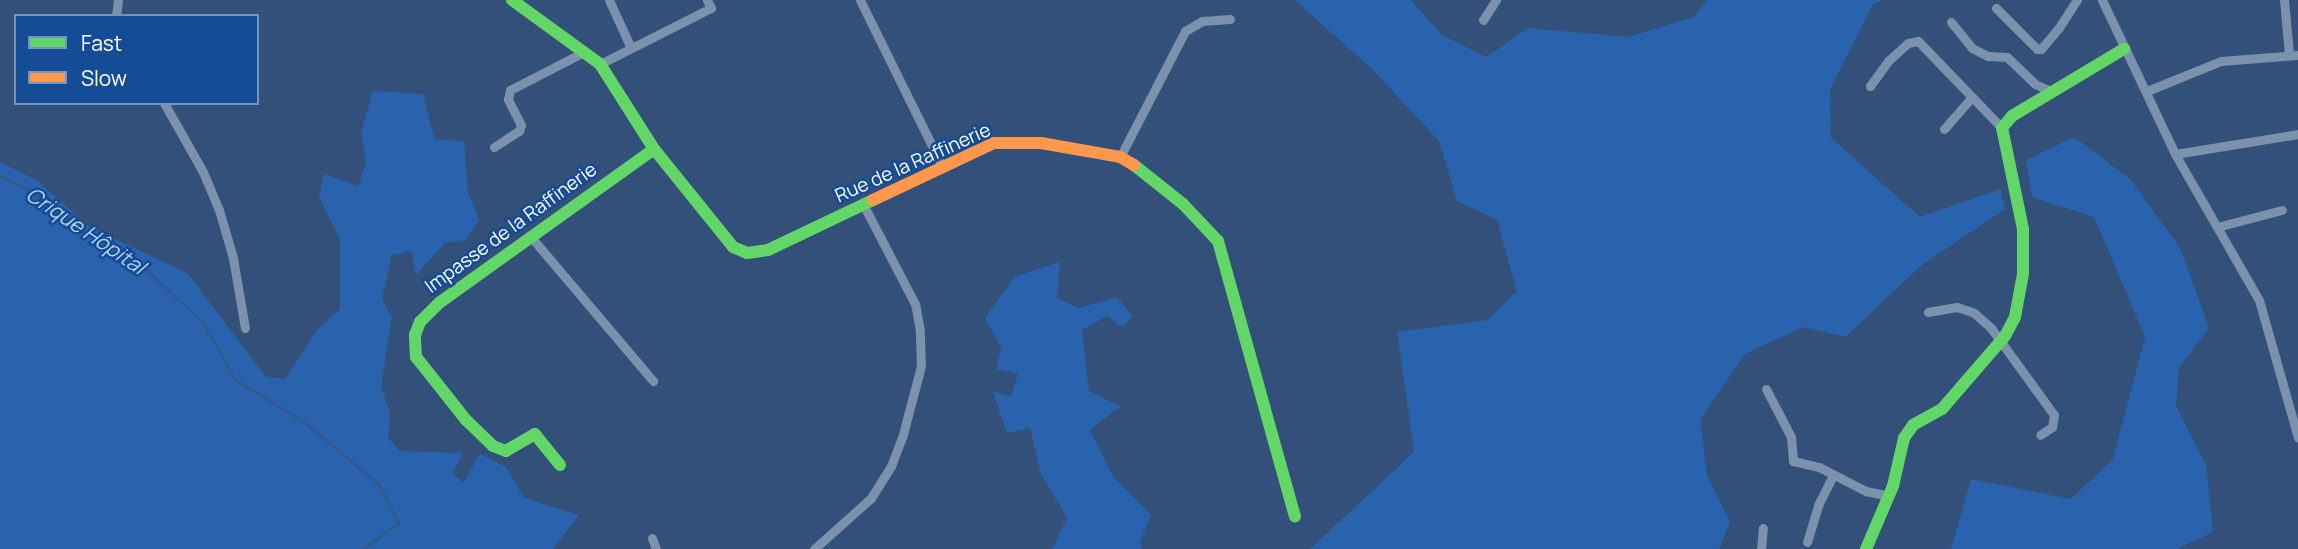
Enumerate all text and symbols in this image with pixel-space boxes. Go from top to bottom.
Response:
legend [14,14,259,105]
text: Fast [81,29,122,57]
text: Slow [81,64,127,92]
street label: Rue de la Raffinerie [832,118,994,208]
street label: Impasse de la Raffinerie [421,158,601,298]
water label: Crique Hôpital [22,181,150,279]

